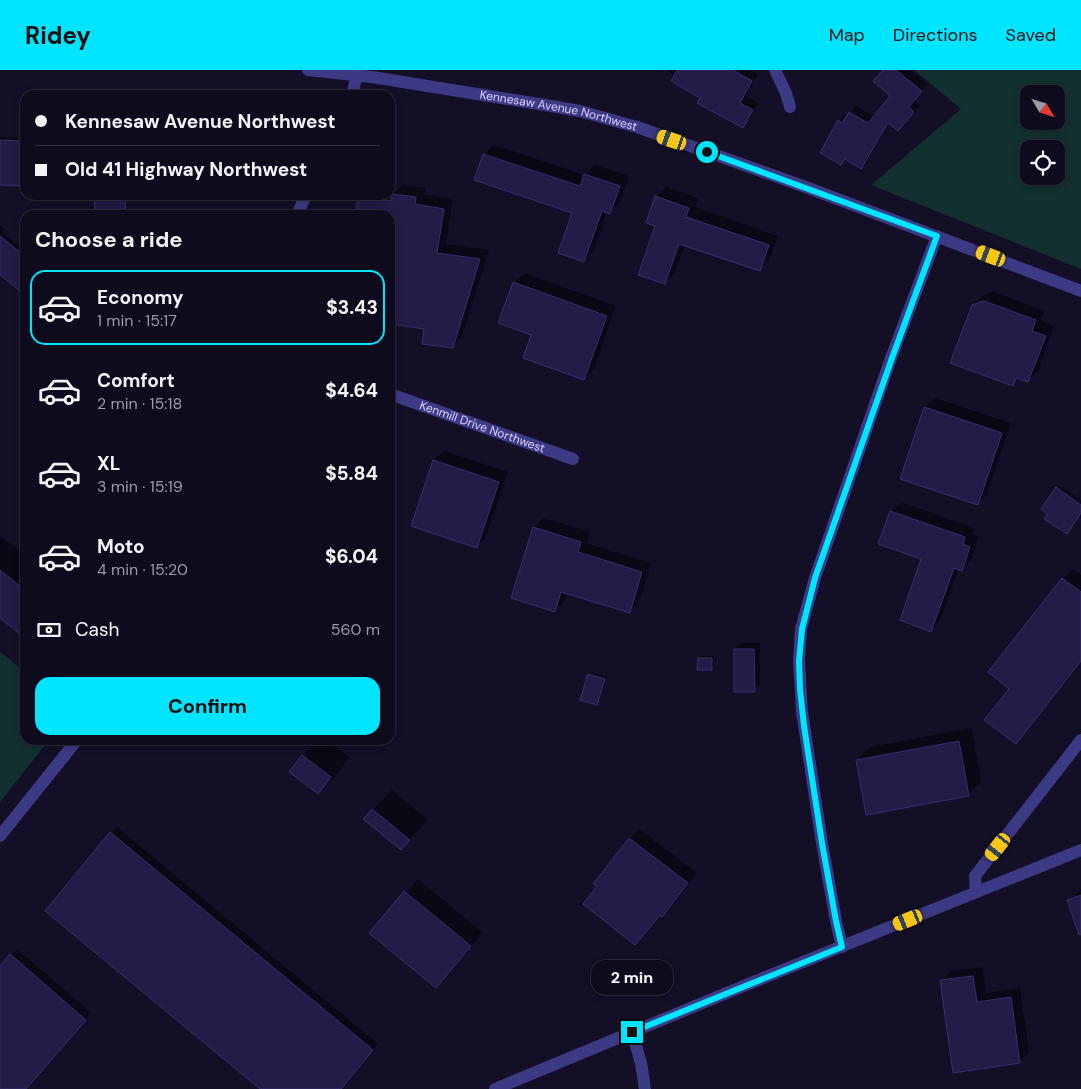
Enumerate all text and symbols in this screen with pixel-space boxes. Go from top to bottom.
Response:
text: Ridey [25,20,91,51]
text: Map [829,23,865,47]
text: Directions [893,23,978,47]
text: Saved [1006,23,1056,47]
north arrow [1020,85,1065,130]
map controls [1020,85,1065,185]
street label: Kennesaw Avenue Northwest [479,87,639,135]
text: Kennesaw Avenue Northwest [65,109,336,134]
car [655,128,688,152]
button: locate [1020,140,1065,185]
route start [696,141,718,163]
text: Old 41 Highway Northwest [65,157,307,182]
text: Choose a ride [35,225,183,254]
car [974,244,1007,268]
icon: car [37,285,82,330]
text: Economy [97,285,184,310]
text: $3.43 [326,295,378,320]
text: 1 min · 15:17 [97,310,177,331]
icon: car [37,368,82,413]
text: Comfort [97,368,175,393]
text: $4.64 [325,378,378,403]
text: 2 min · 15:18 [97,393,182,414]
street label: Kenmill Drive Northwest [418,397,547,457]
icon: car [37,451,82,496]
text: XL [97,451,120,476]
text: $5.84 [325,461,378,486]
text: 3 min · 15:19 [97,476,183,497]
icon: car [37,534,82,579]
text: Moto [97,534,145,559]
text: $6.04 [325,544,378,569]
text: 4 min · 15:20 [97,559,188,580]
icon: cash [35,616,63,644]
text: Cash [75,617,119,642]
text: 560 m [331,619,380,640]
button: Confirm [35,677,380,735]
car [982,831,1013,863]
car [891,907,924,933]
callout: 2 min [591,960,673,994]
text: 2 min [611,967,653,988]
route end [621,1021,643,1043]

